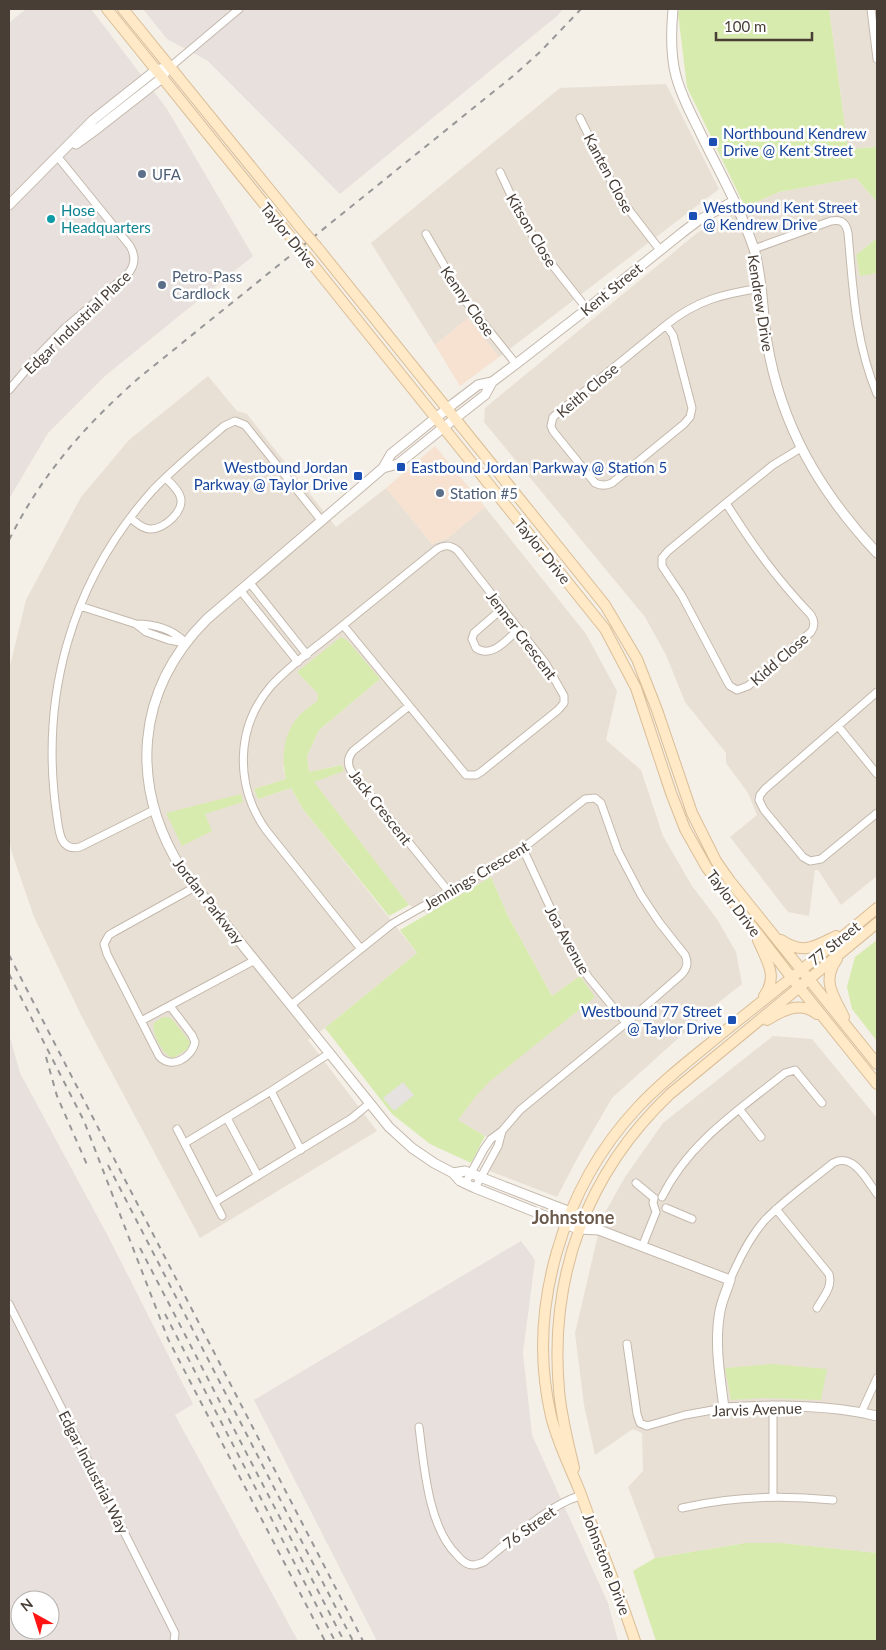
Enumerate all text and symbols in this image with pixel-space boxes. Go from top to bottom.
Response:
scale bar [716,10,812,42]
text: 100 m [724,17,766,35]
place label: Northbound Kendrew Drive @ Kent Street [723,124,867,159]
street label: Kanten Close [580,130,638,216]
marker: Northbound Kendrew Drive @ Kent Street [707,136,719,148]
place label: UFA [152,165,182,183]
marker: UFA [136,168,148,180]
street label: Kitson Close [503,190,561,270]
place label: Westbound Kent Street @ Kendrew Drive [703,198,858,233]
street label: Taylor Drive [257,199,321,271]
place label: Hose Headquarters [61,201,151,236]
marker: Westbound Kent Street @ Kendrew Drive [687,210,699,222]
marker: Hose Headquarters [45,213,57,225]
street label: Kendrew Drive [744,253,778,353]
street label: Kent Street [576,258,646,319]
street label: Kenny Close [437,262,499,340]
street label: Edgar Industrial Place [20,267,134,377]
place label: Petro-Pass Cardlock [172,267,242,302]
marker: Petro-Pass Cardlock [156,279,168,291]
street label: Keith Close [553,359,622,421]
place label: Westbound Jordan Parkway @ Taylor Drive [194,458,348,493]
place label: Eastbound Jordan Parkway @ Station 5 [411,458,667,476]
marker: Eastbound Jordan Parkway @ Station 5 [395,461,407,473]
marker: Westbound Jordan Parkway @ Taylor Drive [352,470,364,482]
place label: Station #5 [450,484,518,502]
marker: Station #5 [434,487,446,499]
street label: Taylor Drive [511,515,575,587]
street label: Jenner Crescent [483,587,561,683]
street label: Kidd Close [746,629,812,689]
street label: Jack Crescent [346,766,416,849]
street label: Jennings Crescent [420,836,532,913]
street label: Jordan Parkway [170,855,248,948]
street label: Taylor Drive [703,866,765,940]
street label: Joa Avenue [542,903,594,977]
street label: 77 Street [805,917,864,969]
place label: Westbound 77 Street @ Taylor Drive [581,1002,723,1037]
marker: Westbound 77 Street @ Taylor Drive [726,1014,738,1026]
district label: Johnstone [532,1206,615,1228]
street label: Jarvis Avenue [712,1398,802,1420]
street label: Edgar Industrial Way [55,1408,133,1537]
street label: 76 Street [499,1502,559,1552]
street label: Johnstone Drive [579,1511,635,1617]
north arrow [10,1590,60,1640]
text: N [17,1595,36,1615]

